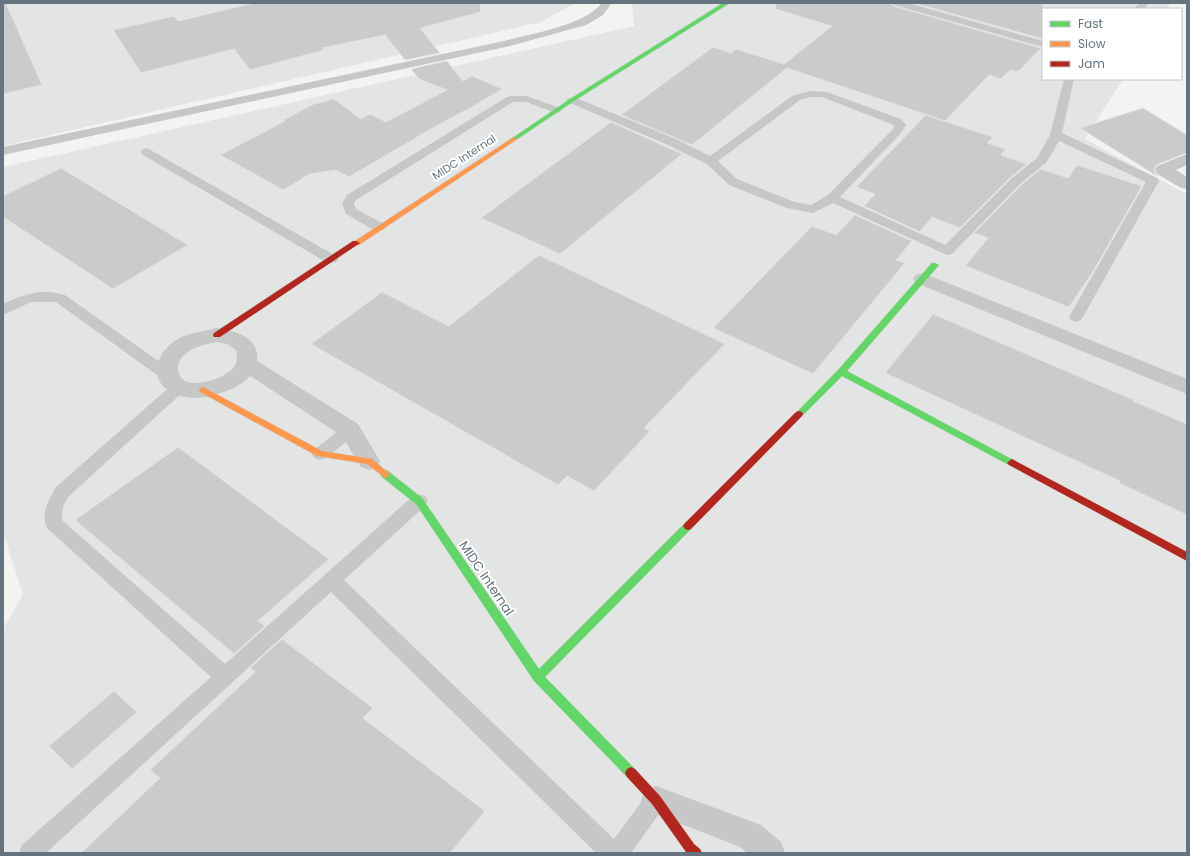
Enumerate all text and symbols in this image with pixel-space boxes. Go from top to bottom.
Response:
legend [1042,8,1182,80]
text: Fast [1078,15,1103,32]
text: Slow [1078,35,1106,52]
text: Jam [1078,55,1105,72]
street label: MIDC Internal [429,130,499,184]
street label: MIDC Internal [455,537,519,619]

